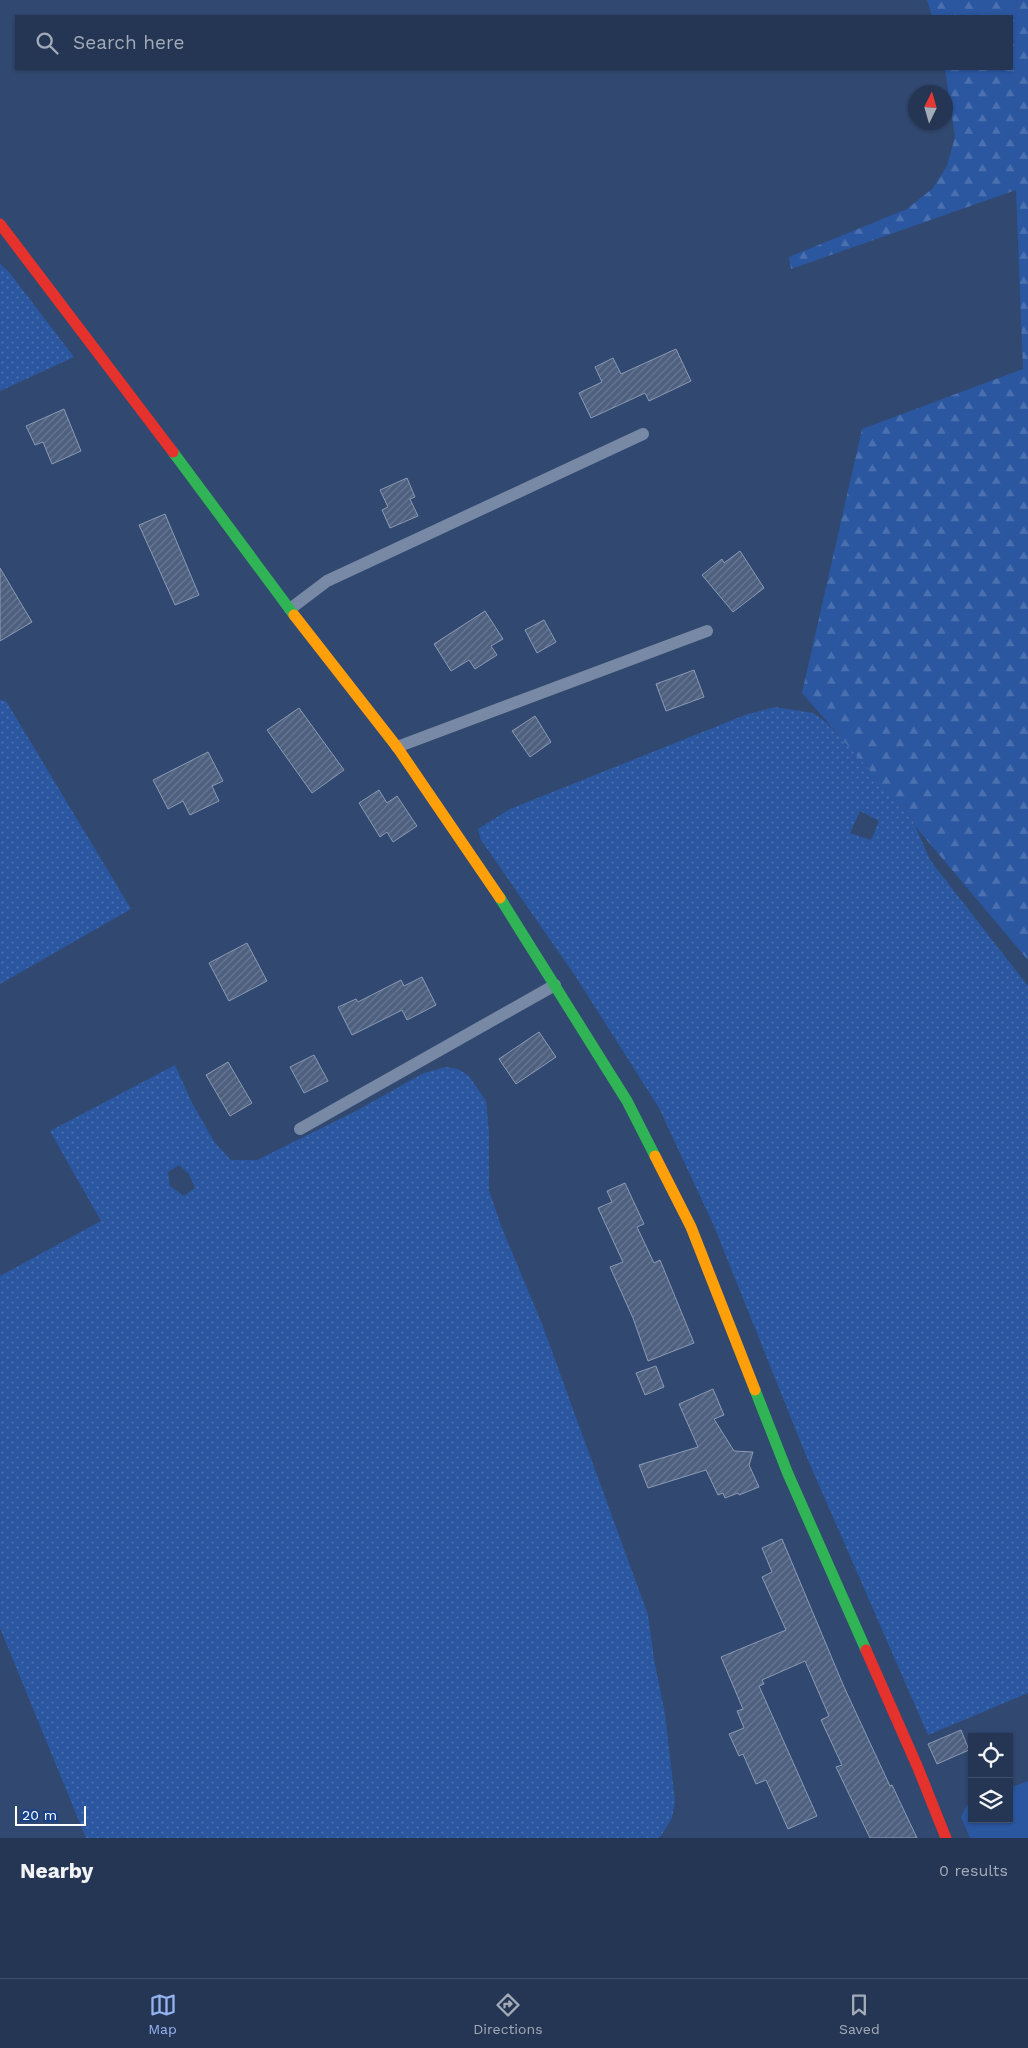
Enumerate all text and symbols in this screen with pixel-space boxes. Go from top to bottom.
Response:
search box [15,15,1013,70]
icon: search [33,29,61,57]
text: Search here [73,31,184,54]
north arrow [908,85,953,130]
map controls [968,1733,1013,1823]
button: locate [968,1733,1013,1778]
button: layers [968,1778,1013,1823]
scale bar [15,1803,86,1826]
text: 20 m [22,1807,57,1823]
text: Nearby [20,1858,93,1883]
text: 0 results [939,1861,1008,1880]
tab: Map [148,1991,177,2037]
tab: Directions [473,1991,543,2037]
tab: Saved [839,1991,880,2037]

